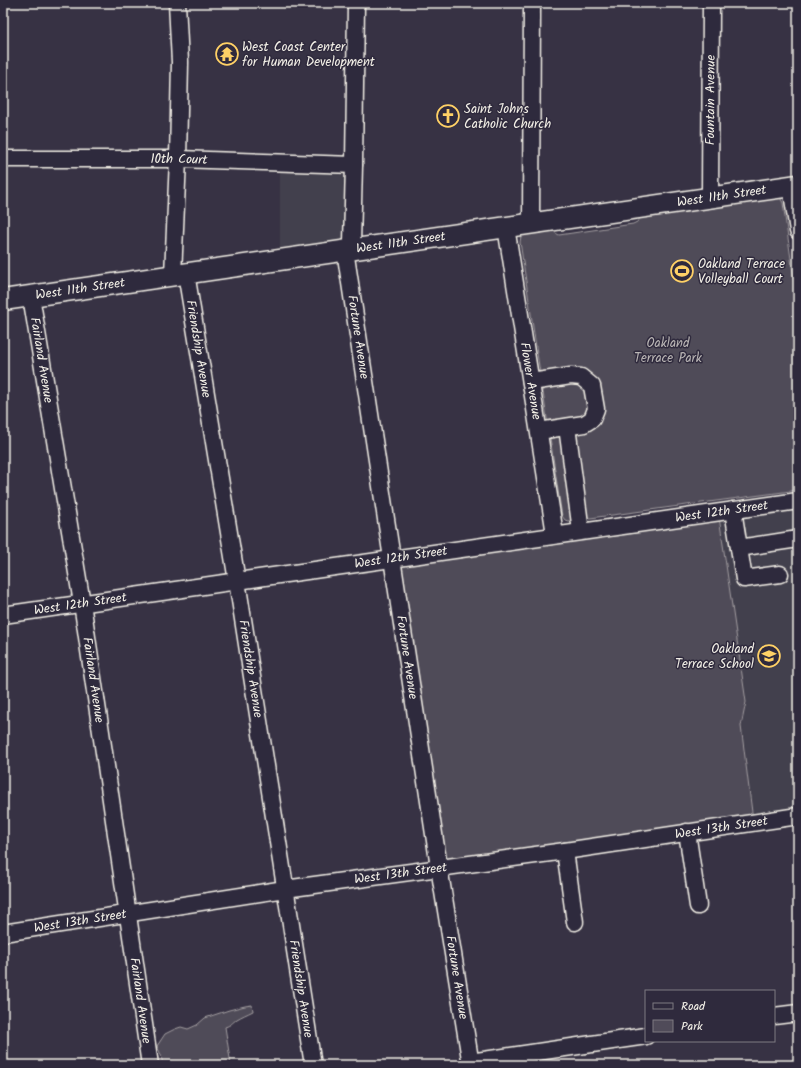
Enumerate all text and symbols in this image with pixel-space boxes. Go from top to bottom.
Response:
place label: West Coast Center for Human Development [242,37,376,73]
temple icon: West Coast Center for Human Development [214,41,240,67]
street label: Fountain Avenue [700,54,721,145]
place label: Saint Johns Catholic Church [464,99,551,135]
church icon: Saint Johns Catholic Church [435,103,461,129]
street label: 10th Court [150,149,209,171]
street label: West 11th Street [675,179,769,213]
street label: West 11th Street [355,225,448,259]
place label: Oakland Terrace Volleyball Court [698,254,785,290]
sports icon: Oakland Terrace Volleyball Court [669,258,695,284]
street label: West 11th Street [34,272,127,306]
street label: Fortune Avenue [341,294,375,381]
street label: Friendship Avenue [180,298,217,400]
street label: Fairland Avenue [24,316,59,405]
park label: Oakland Terrace Park [634,333,703,369]
street label: Flower Avenue [514,341,547,422]
street label: West 12th Street [674,495,770,528]
street label: West 12th Street [353,540,450,574]
street label: West 12th Street [32,587,129,621]
street label: Fortune Avenue [390,614,424,701]
street label: Friendship Avenue [233,618,269,719]
street label: Fairland Avenue [77,636,110,724]
place label: Oakland Terrace School [675,639,754,675]
school or university icon: Oakland Terrace School [756,643,782,669]
street label: West 13th Street [673,810,770,845]
street label: West 13th Street [353,856,449,890]
street label: West 13th Street [32,903,129,939]
street label: Fortune Avenue [440,934,474,1021]
street label: Friendship Avenue [283,938,319,1039]
street label: Fairland Avenue [124,956,157,1045]
legend [645,990,775,1042]
text: Road [681,997,706,1016]
text: Park [681,1017,703,1036]

